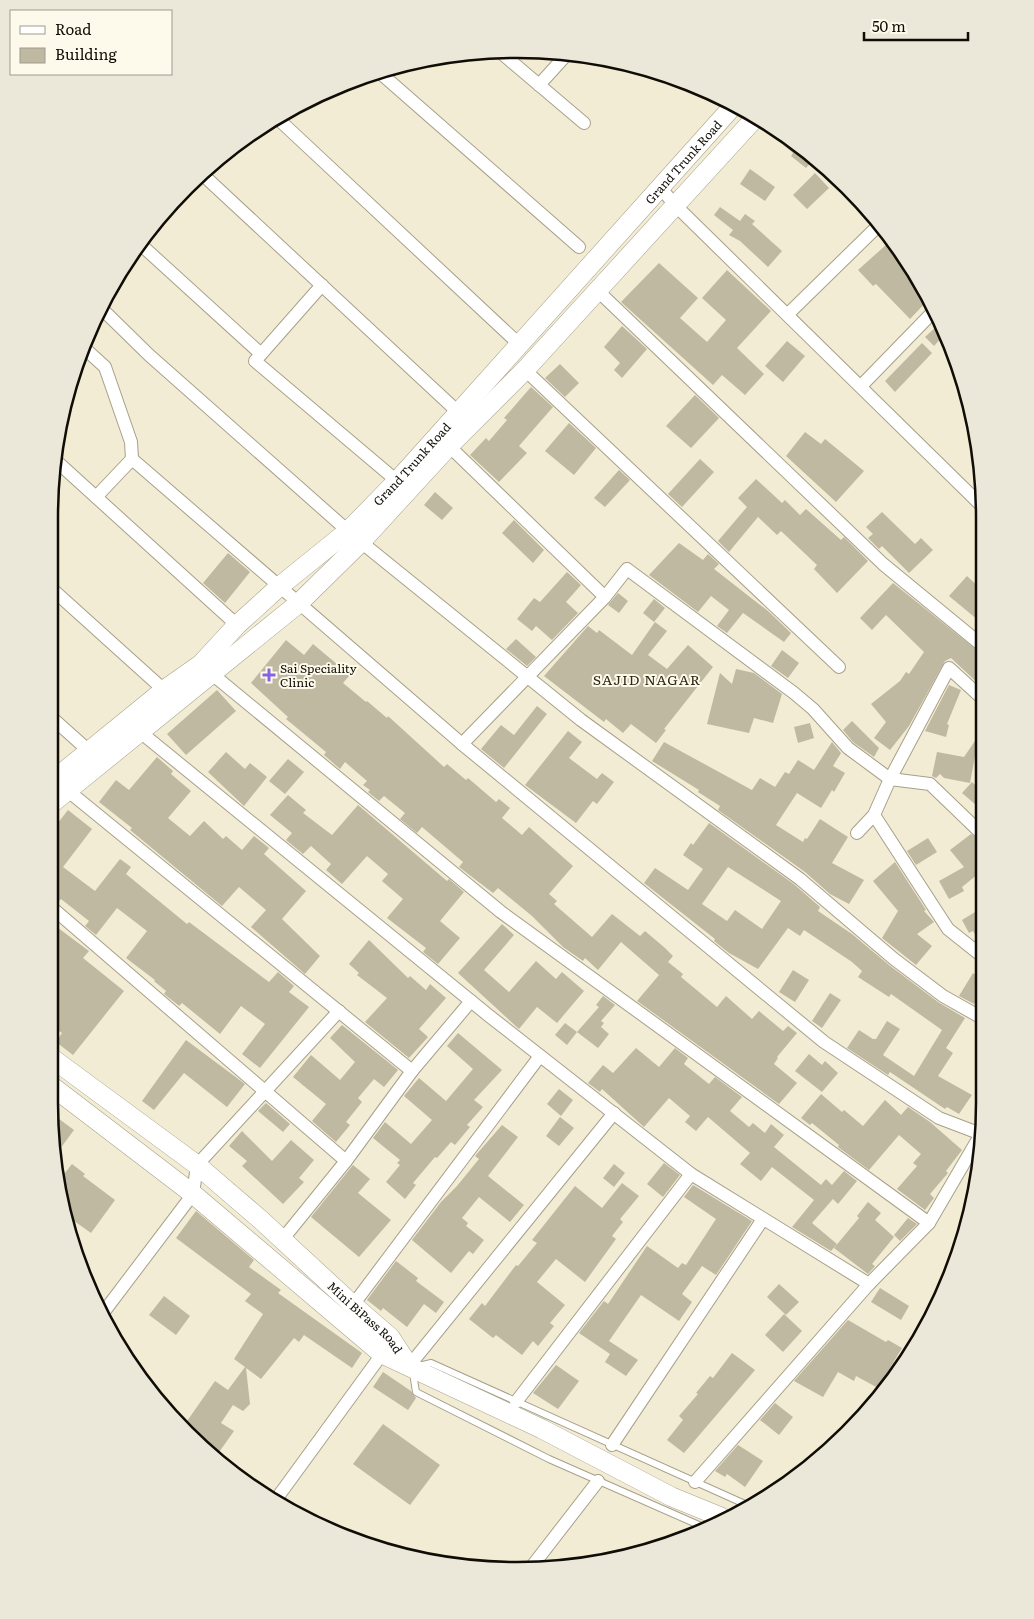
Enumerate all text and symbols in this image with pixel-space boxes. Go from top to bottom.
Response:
legend [10,10,172,75]
scale bar [864,10,968,42]
text: 50 m [872,14,906,37]
text: Road [55,17,91,40]
text: Building [55,42,117,65]
street label: Grand Trunk Road [640,116,726,208]
street label: Grand Trunk Road [369,418,455,510]
place label: Sai Speciality Clinic [280,659,357,691]
marker: Sai Speciality Clinic [262,668,276,682]
district label: SAJID NAGAR [593,669,701,689]
street label: Mini BiPass Road [324,1277,408,1357]

